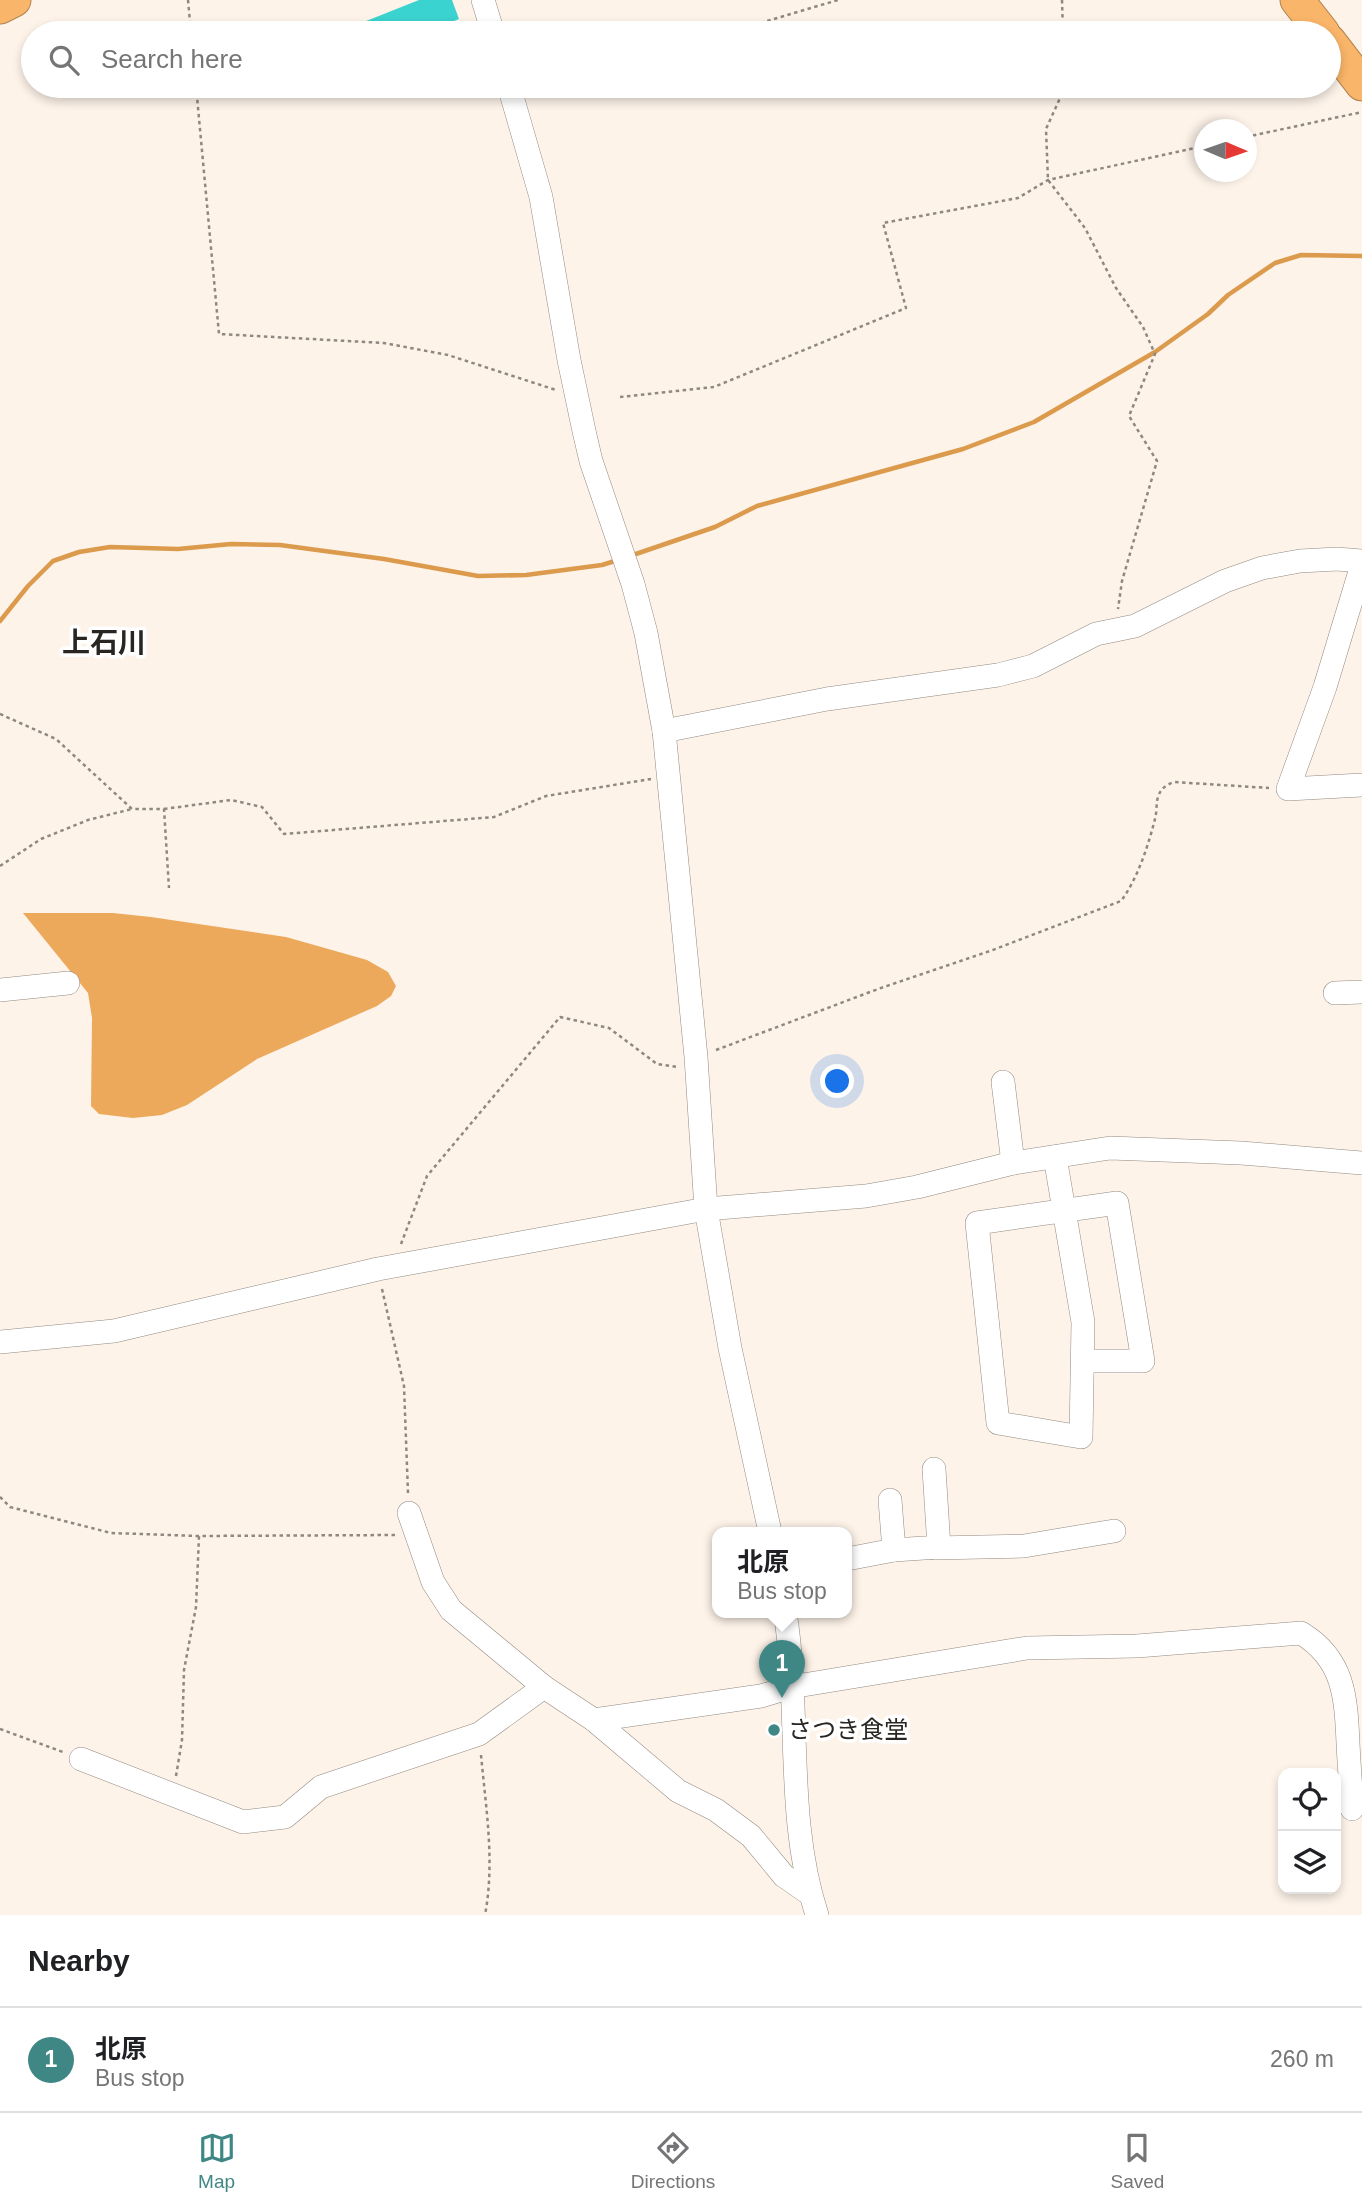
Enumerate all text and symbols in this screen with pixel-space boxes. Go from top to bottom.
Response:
search box [21,21,1341,98]
icon: search [45,41,83,79]
text: Search here [101,44,243,74]
north arrow [1194,119,1257,182]
district label: 上石川 [62,627,146,658]
your location [820,1064,854,1098]
popup [712,1527,852,1618]
text: 北原 [737,1547,789,1577]
text: Bus stop [737,1578,827,1604]
pin: 1 [759,1640,805,1698]
place label: さつき食堂 [788,1716,908,1743]
marker: さつき食堂 [766,1722,782,1738]
map controls [1278,1768,1341,1894]
button: locate [1278,1768,1341,1831]
button: layers [1278,1831,1341,1894]
text: Nearby [28,1944,130,1977]
text: 北原 [95,2034,147,2064]
text: 1 [45,2046,57,2072]
text: 260 m [1270,2046,1334,2072]
text: Bus stop [95,2065,185,2091]
tab: Map [198,2129,236,2193]
tab: Directions [631,2129,715,2193]
tab: Saved [1110,2129,1164,2193]

